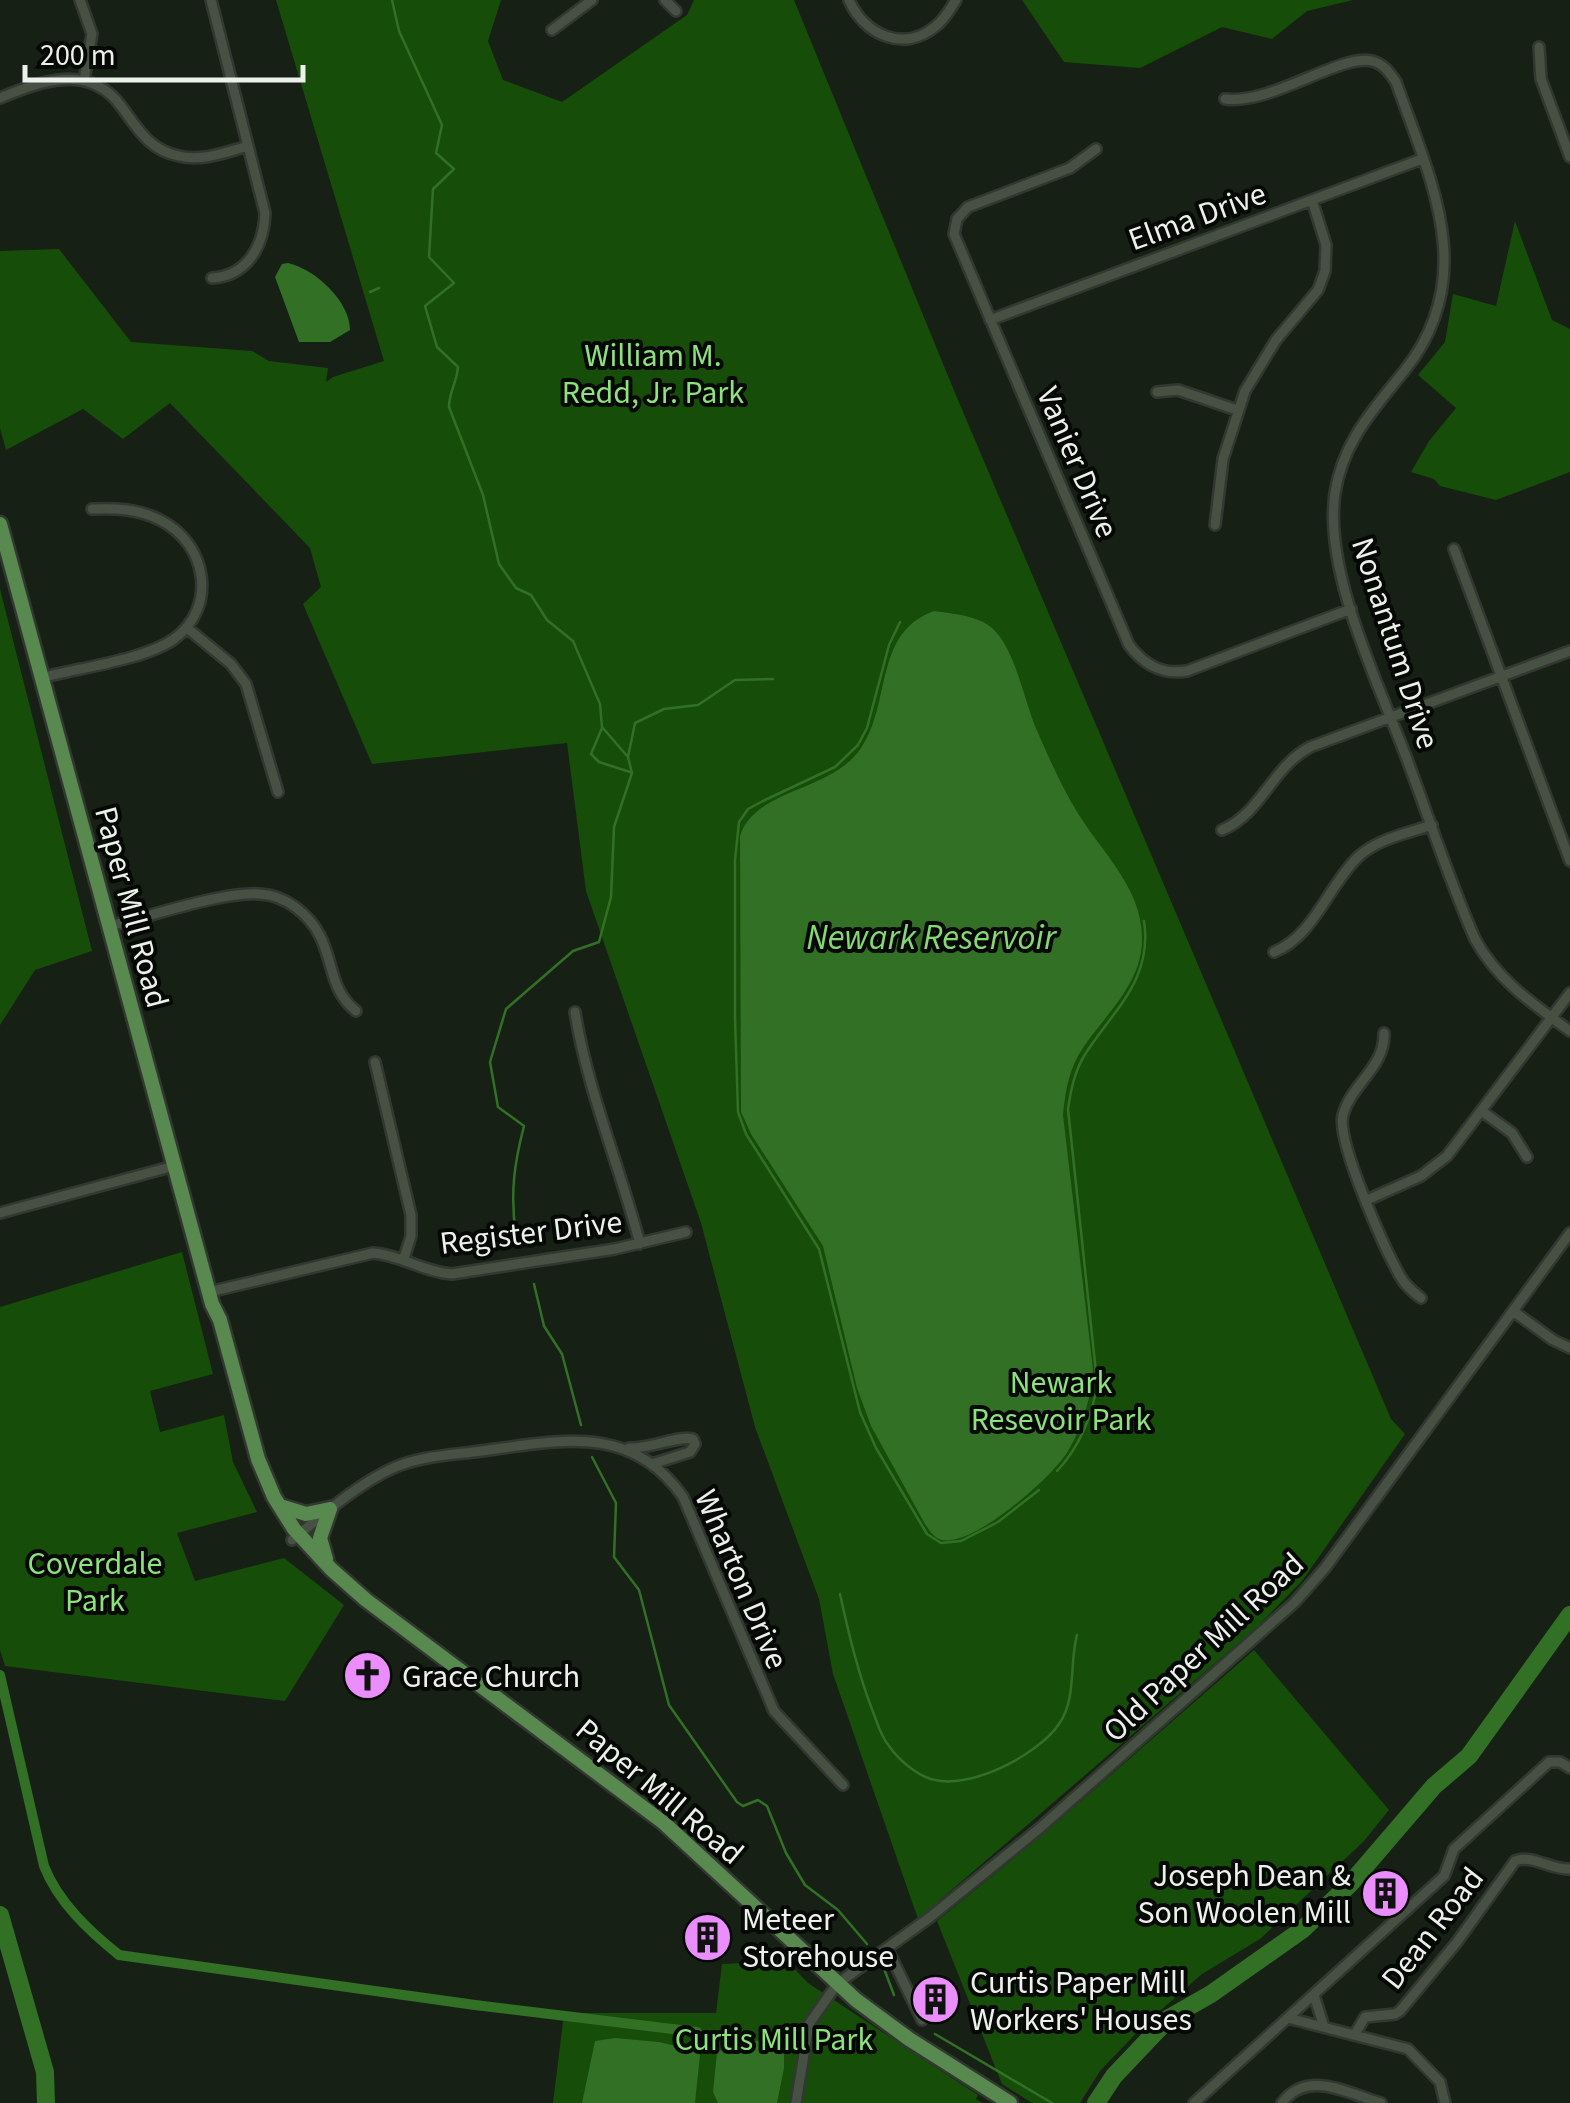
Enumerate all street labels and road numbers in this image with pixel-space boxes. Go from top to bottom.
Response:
street label: Elma Drive [1122,171,1273,263]
street label: Vanier Drive [1025,380,1130,545]
street label: Nonantum Drive [1339,532,1451,755]
street label: Paper Mill Road [82,802,180,1013]
street label: Register Drive [437,1199,625,1267]
street label: Wharton Drive [683,1483,800,1676]
street label: Old Paper Mill Road [1093,1542,1314,1753]
street label: Paper Mill Road [565,1708,753,1876]
street label: Dean Road [1370,1858,1495,1999]

